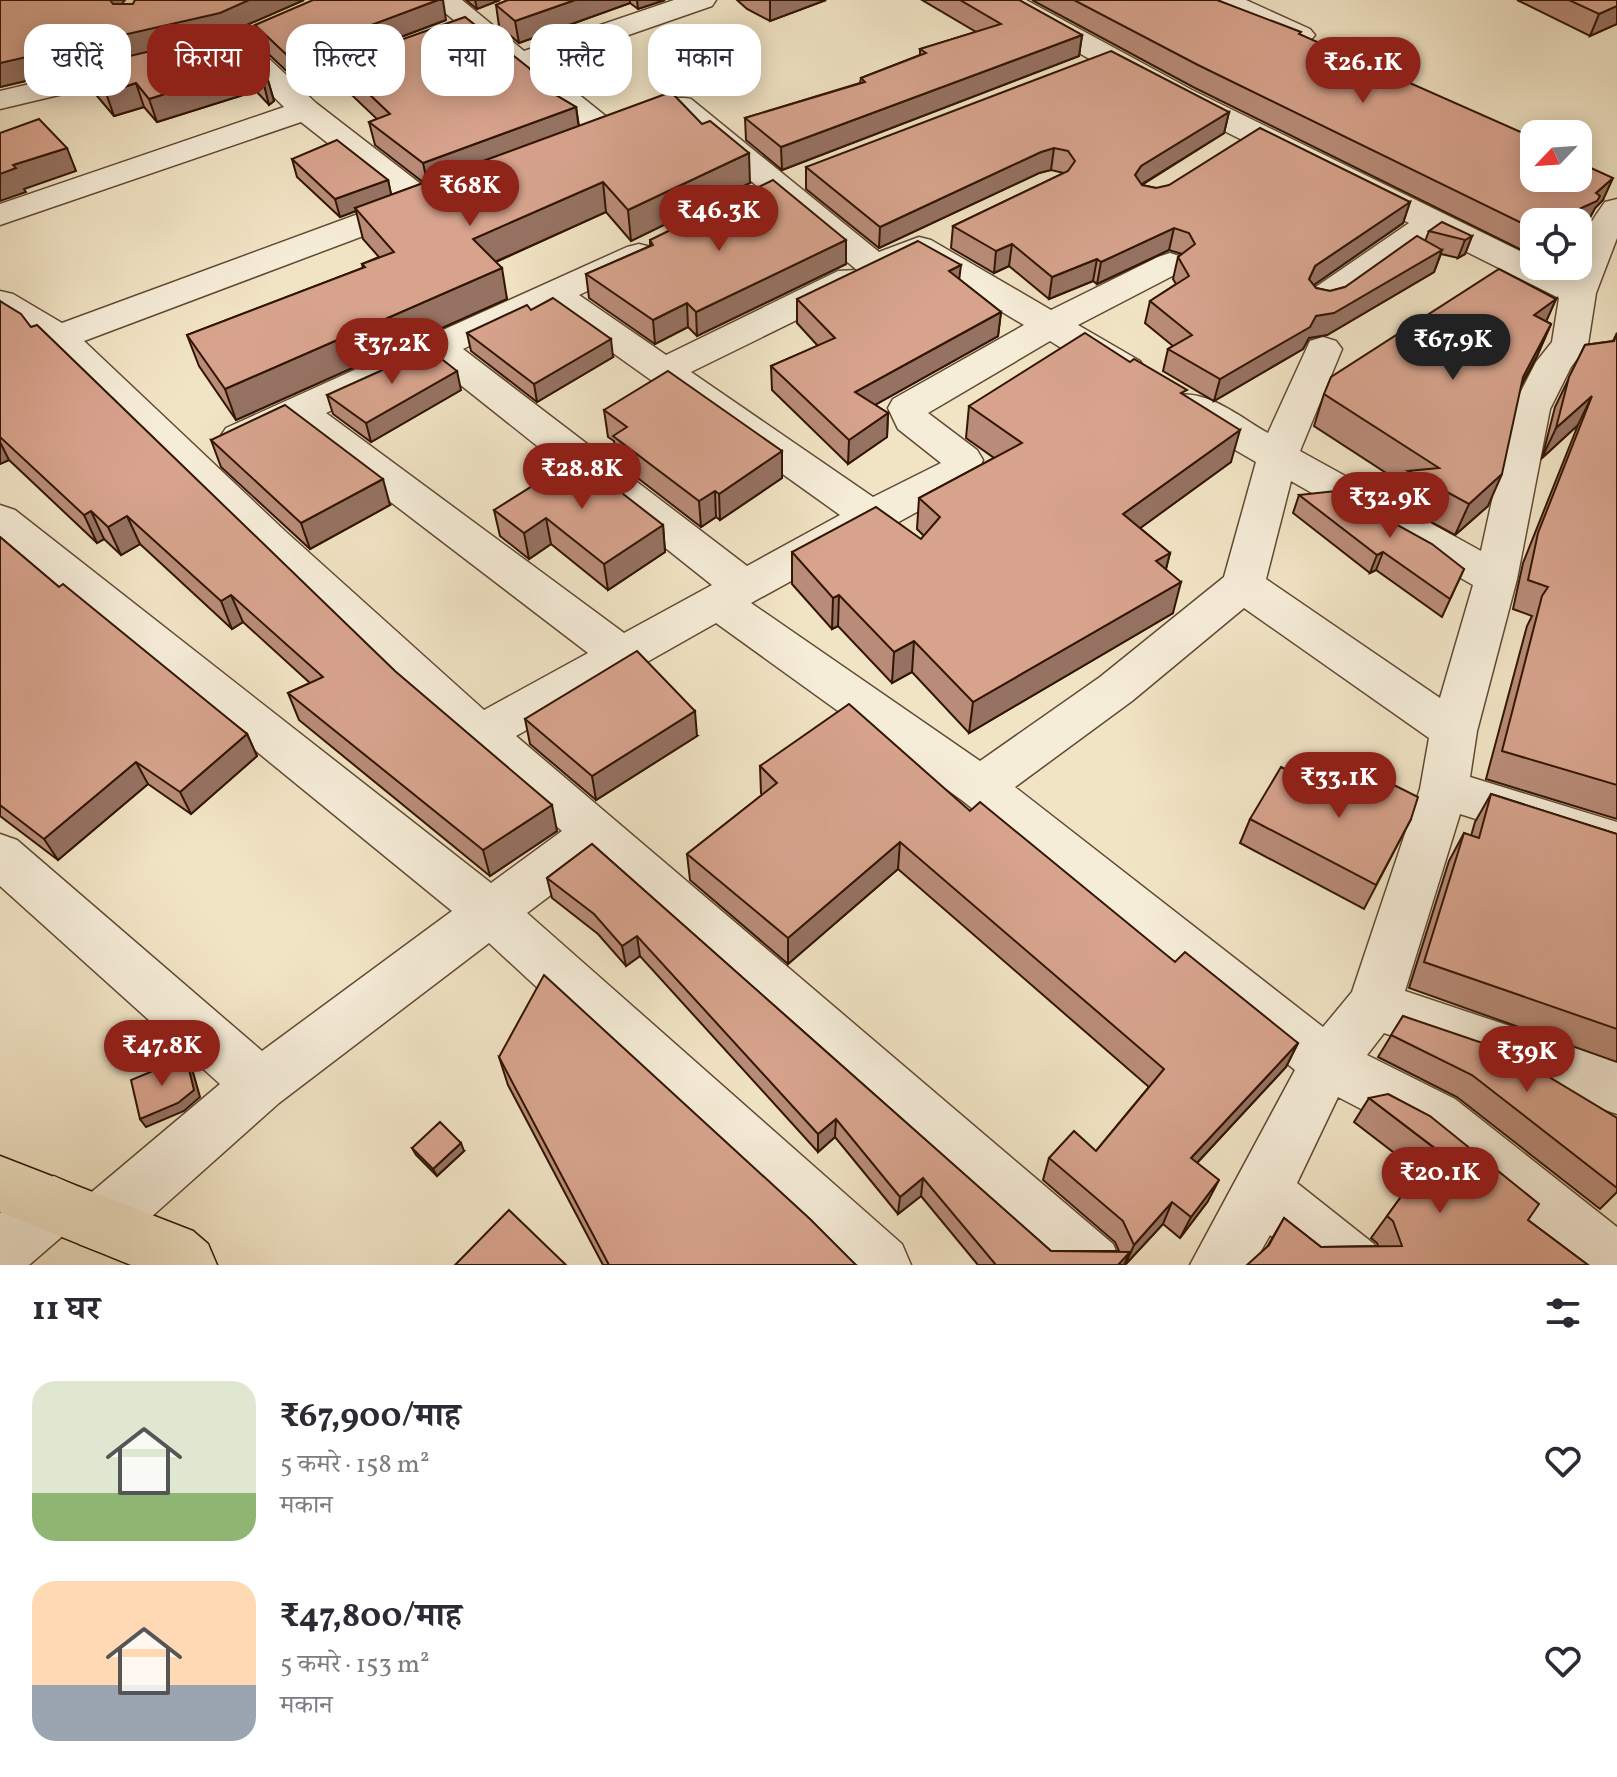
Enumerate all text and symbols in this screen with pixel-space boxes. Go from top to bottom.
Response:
chip: खरीदें [24,24,131,96]
chip: किराया [147,24,270,96]
chip: फ़िल्टर [286,24,405,96]
chip: नया [421,24,514,96]
chip: फ़्लैट [530,24,632,96]
chip: मकान [648,24,761,96]
pin: ₹26.1K [1298,37,1428,105]
text: ₹26.1K [1324,45,1402,81]
north arrow [1520,120,1592,192]
map controls [1520,120,1592,280]
pin: ₹68K [423,160,517,228]
text: ₹68K [439,168,501,204]
pin: ₹46.3K [654,185,784,253]
text: ₹46.3K [677,193,761,229]
button: locate [1520,208,1592,280]
pin: ₹67.9K [1388,314,1518,382]
pin: ₹37.2K [327,318,457,386]
text: ₹67.9K [1413,322,1493,358]
text: ₹37.2K [353,326,431,362]
pin: ₹28.8K [517,443,647,511]
text: ₹28.8K [541,451,623,487]
pin: ₹32.9K [1325,472,1455,540]
text: ₹32.9K [1349,480,1431,516]
pin: ₹33.1K [1274,752,1404,820]
text: ₹33.1K [1300,760,1378,796]
pin: ₹47.8K [97,1020,227,1088]
pin: ₹39K [1480,1026,1574,1094]
text: ₹47.8K [122,1028,202,1064]
text: ₹39K [1497,1034,1557,1070]
pin: ₹20.1K [1375,1147,1505,1215]
text: ₹20.1K [1400,1155,1480,1191]
text: 11 घर [32,1287,100,1334]
icon: filters [1541,1291,1585,1335]
text: ₹67,900/माह [280,1394,461,1441]
icon: home [96,1413,192,1509]
icon: heart [1541,1439,1585,1483]
text: 5 कमरे · 158 m² [280,1447,430,1483]
text: मकान [280,1488,333,1524]
text: ₹47,800/माह [280,1594,462,1641]
icon: home [96,1613,192,1709]
icon: heart [1541,1639,1585,1683]
text: 5 कमरे · 153 m² [280,1647,430,1683]
text: मकान [280,1688,333,1724]

